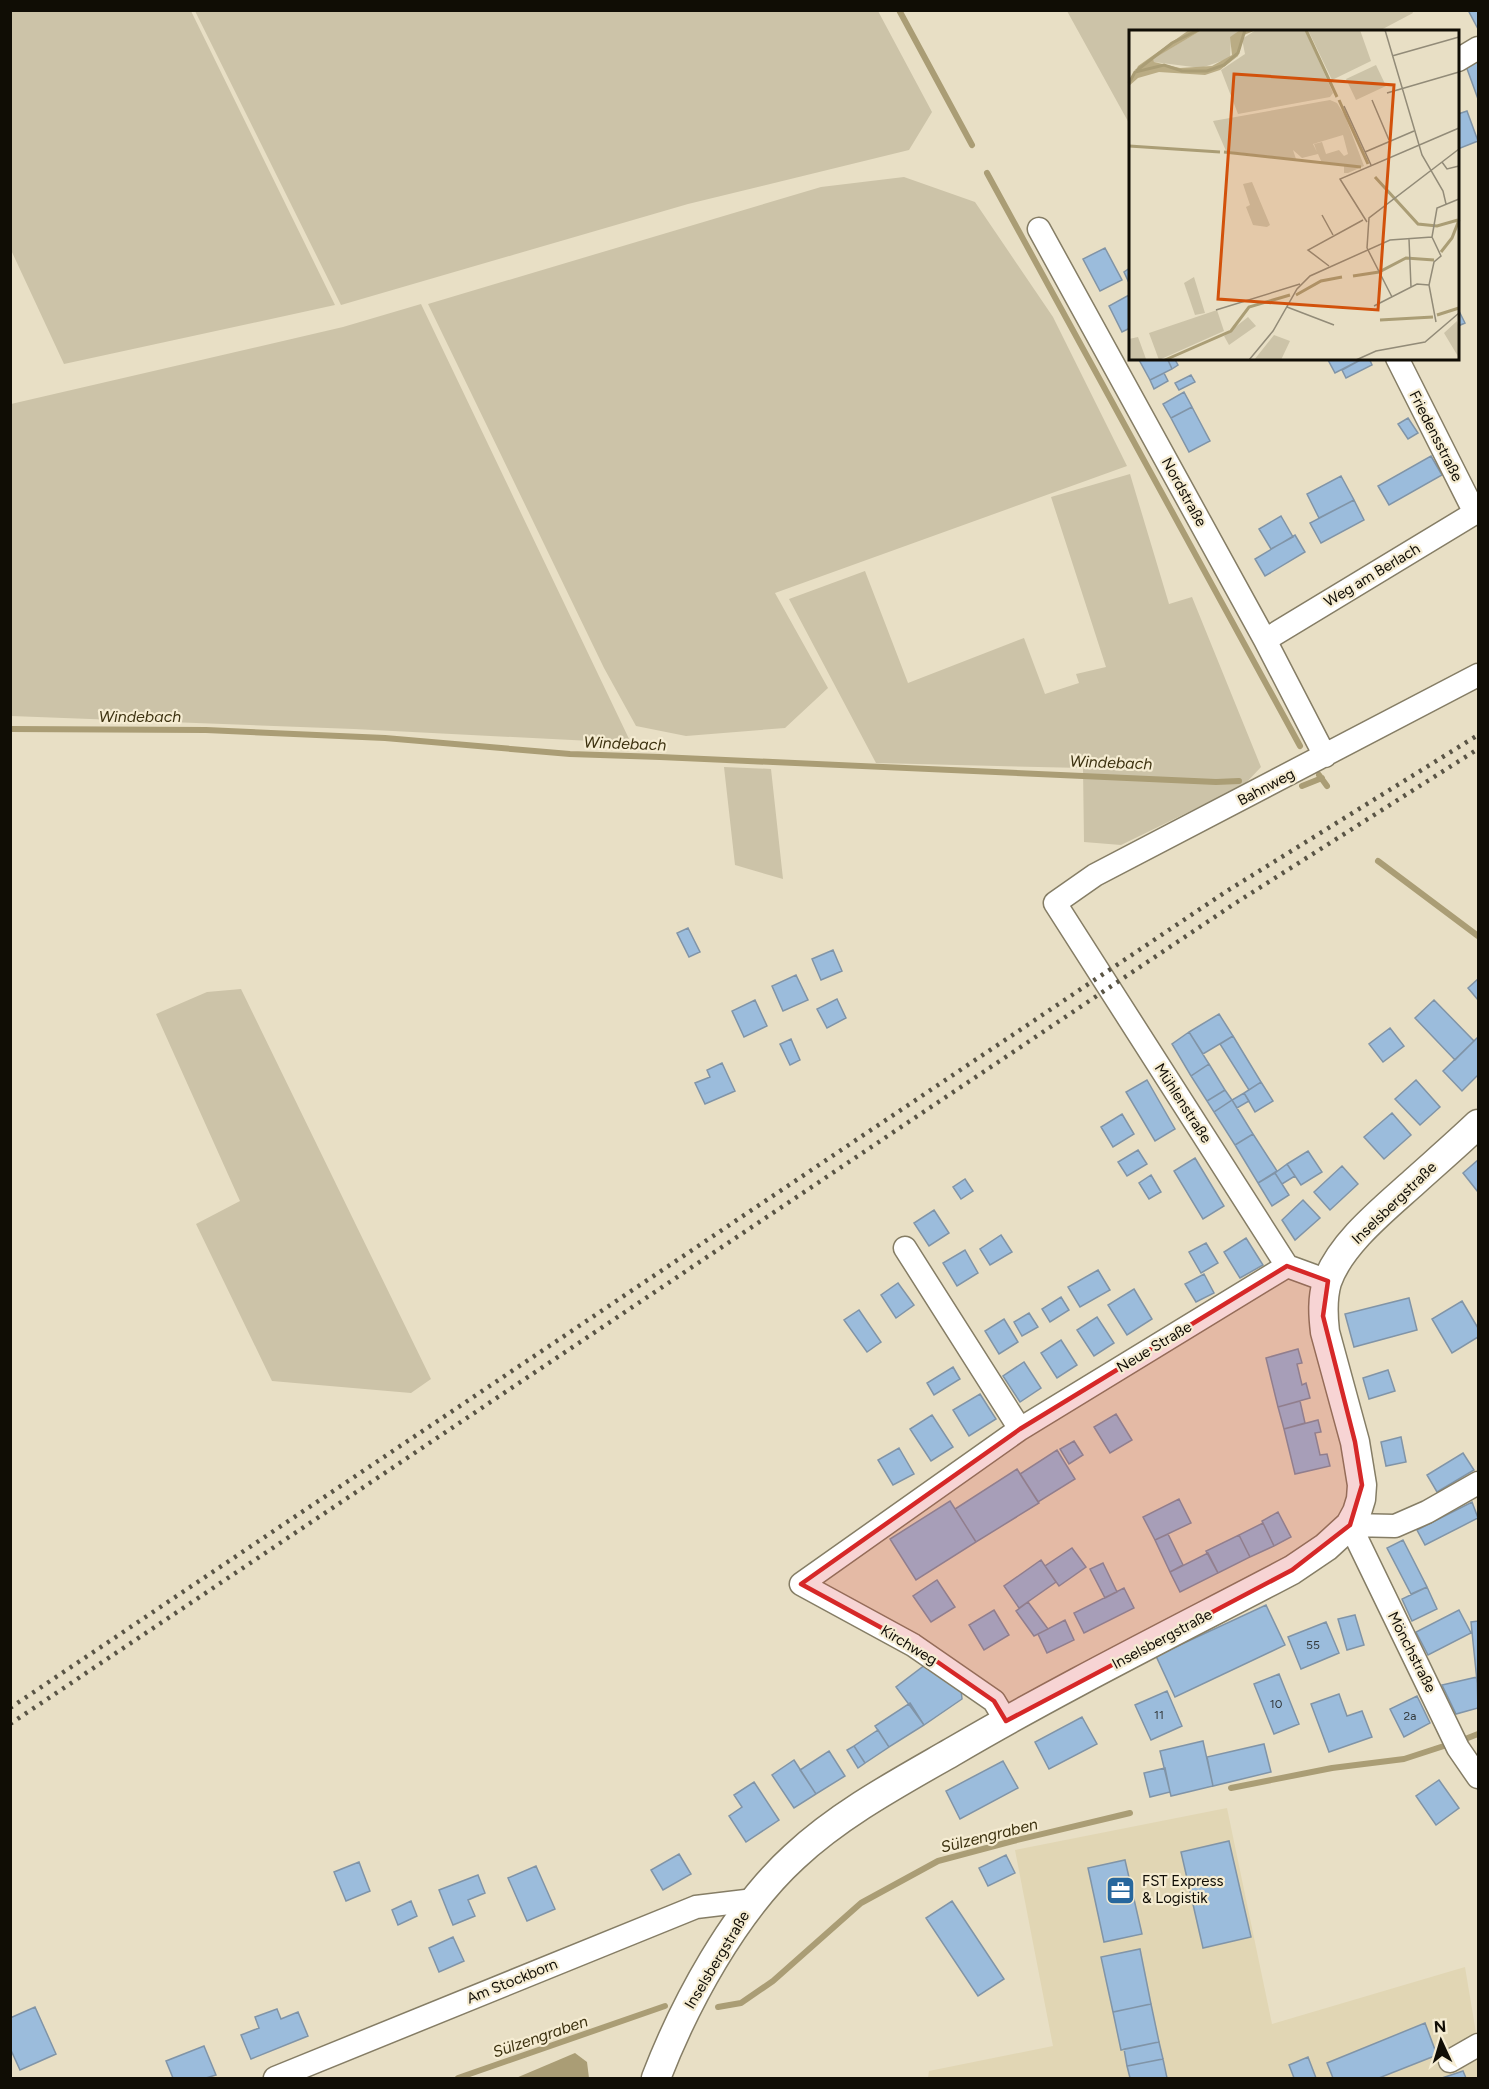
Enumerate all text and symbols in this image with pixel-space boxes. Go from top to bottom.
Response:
inset map [1129,30,1459,360]
street label: Friedensstraße [1405,388,1467,484]
street label: Nordstraße [1158,454,1210,530]
street label: Weg am Berlach [1321,539,1423,611]
water label: Windebach [99,707,181,726]
water label: Windebach [583,733,667,754]
water label: Windebach [1069,752,1153,773]
street label: Bahnweg [1234,764,1298,810]
street label: Mühlenstraße [1151,1060,1215,1146]
street label: Inselsbergstraße [1348,1158,1440,1248]
street label: Neue Straße [1113,1318,1195,1376]
street label: Inselsbergstraße [1109,1605,1215,1673]
street label: Mönchstraße [1384,1609,1440,1695]
street label: Kirchweg [878,1621,940,1669]
house number: 55 [1306,1638,1320,1652]
house number: 10 [1270,1697,1283,1711]
house number: 11 [1154,1708,1164,1722]
house number: 2a [1404,1709,1416,1723]
water label: Sülzengraben [939,1814,1040,1857]
place label: FST Express & Logistik [1142,1872,1223,1907]
office icon: FST Express & Logistik [1105,1874,1137,1906]
street label: Inselsbergstraße [681,1908,753,2012]
street label: Am Stockborn [464,1955,560,2007]
water label: Sülzengraben [490,2011,590,2062]
north arrow [1411,2011,1471,2071]
text: N [1433,2017,1447,2036]

